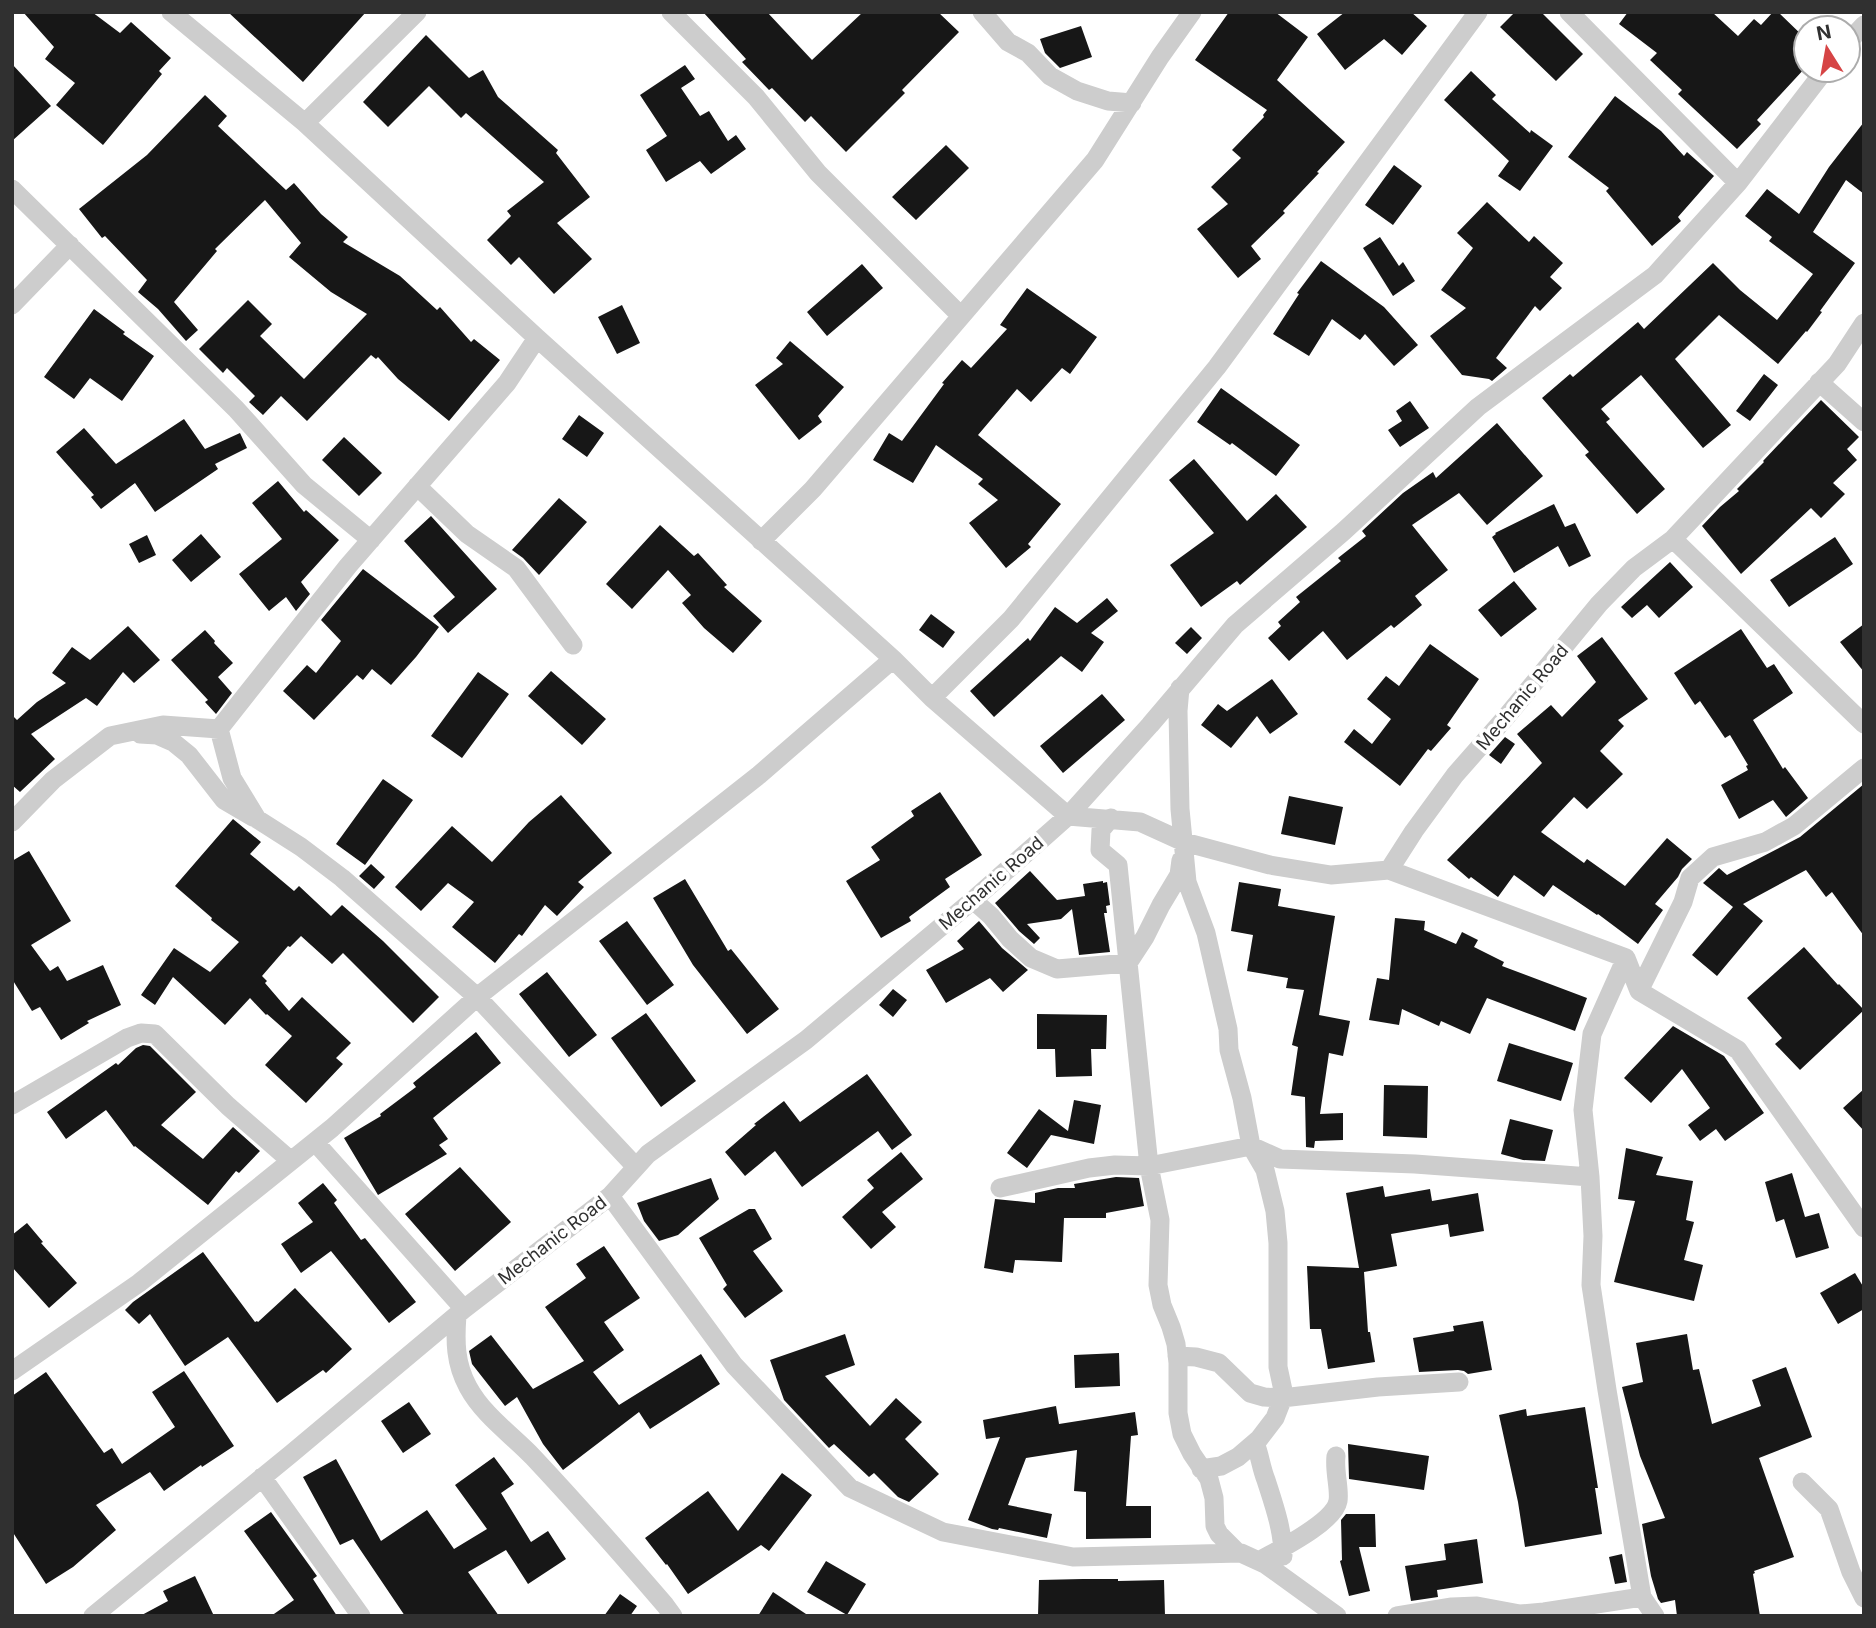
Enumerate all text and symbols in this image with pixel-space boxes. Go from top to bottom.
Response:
north arrow [1792,14,1862,84]
text: N [1815,20,1833,45]
street label: Mechanic Road [1472,640,1572,754]
street label: Mechanic Road [934,832,1048,934]
street label: Mechanic Road [494,1191,610,1289]

